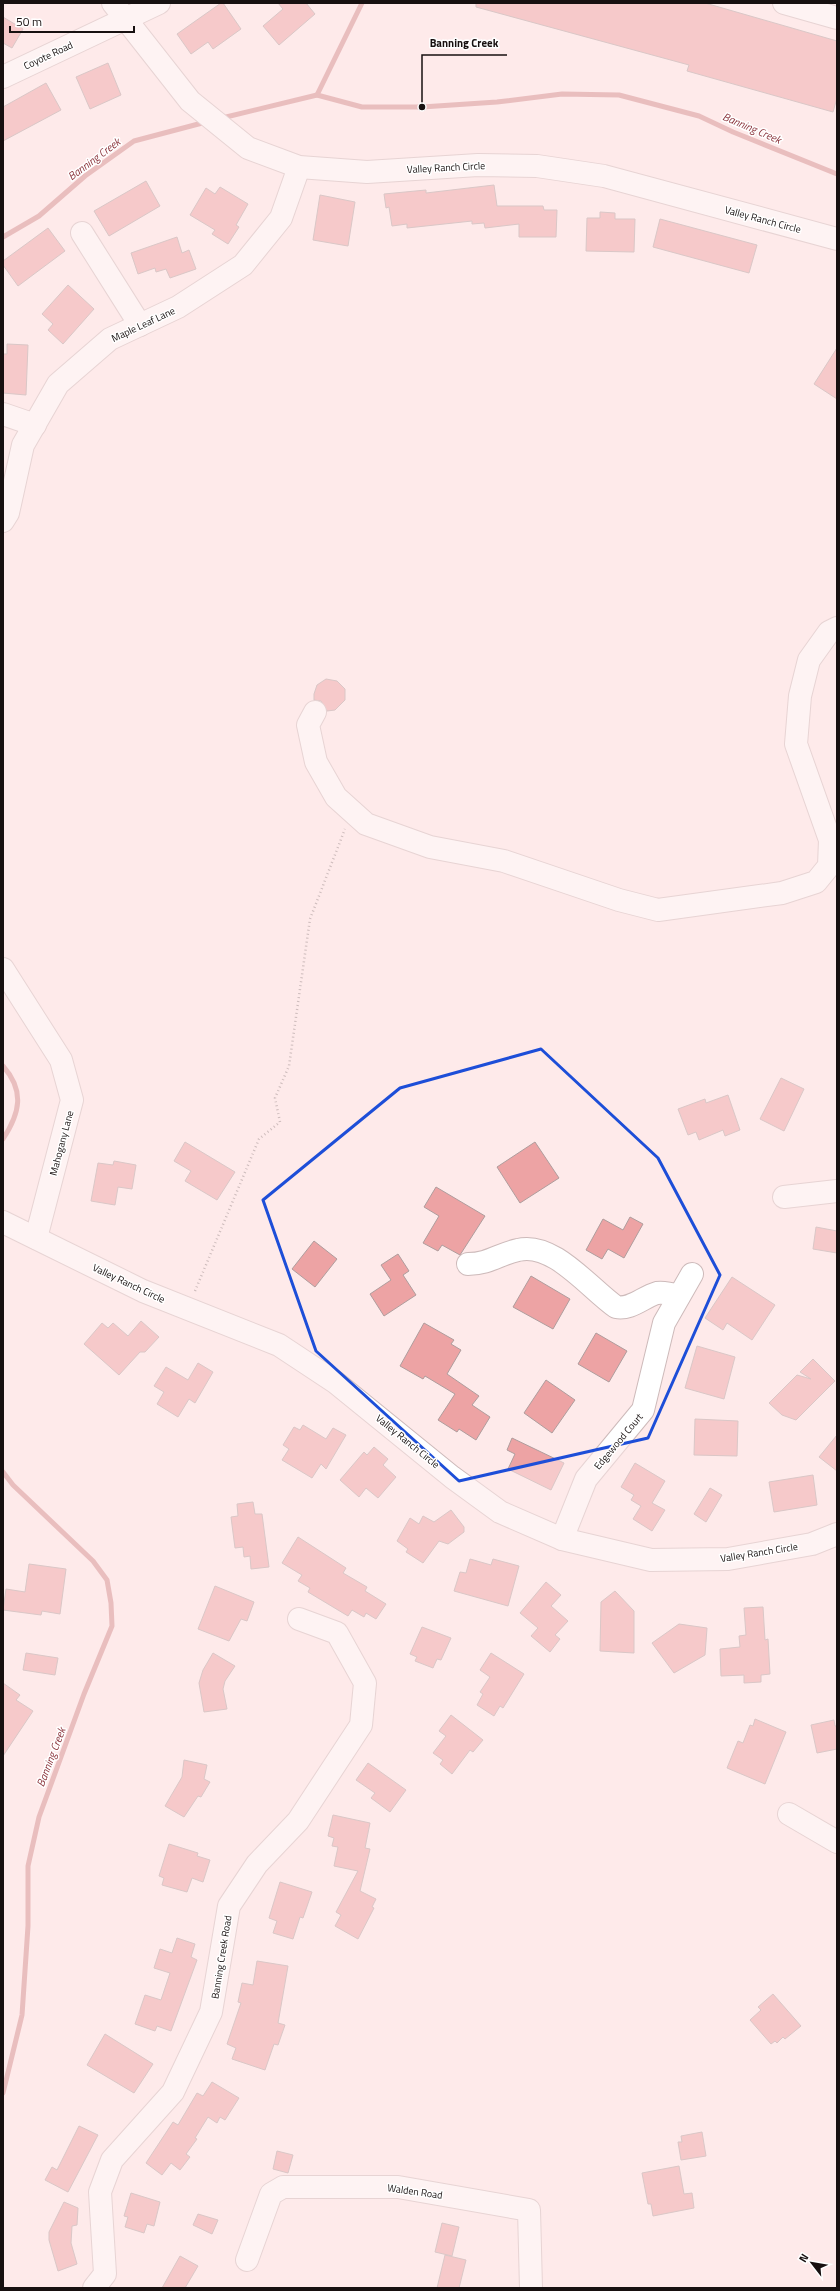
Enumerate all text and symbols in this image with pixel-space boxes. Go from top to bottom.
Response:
scale bar [10,8,134,34]
text: 50 m [16,12,42,31]
callout: Banning Creek [422,32,507,55]
text: Banning Creek [430,35,499,51]
street label: Coyote Road [21,37,75,73]
water label: Banning Creek [720,109,785,148]
water label: Banning Creek [64,133,124,184]
street label: Valley Ranch Circle [407,158,486,177]
street label: Valley Ranch Circle [723,202,803,237]
street label: Maple Leaf Lane [109,303,178,346]
street label: Mahogany Lane [46,1109,77,1177]
street label: Valley Ranch Circle [90,1260,167,1307]
street label: Edgewood Court [590,1410,647,1473]
street label: Valley Ranch Circle [373,1411,443,1472]
street label: Valley Ranch Circle [719,1539,799,1566]
water label: Banning Creek [32,1724,70,1789]
street label: Banning Creek Road [207,1914,235,2000]
street label: Walden Road [386,2180,444,2203]
north arrow [792,2243,832,2283]
text: N [795,2250,812,2265]

